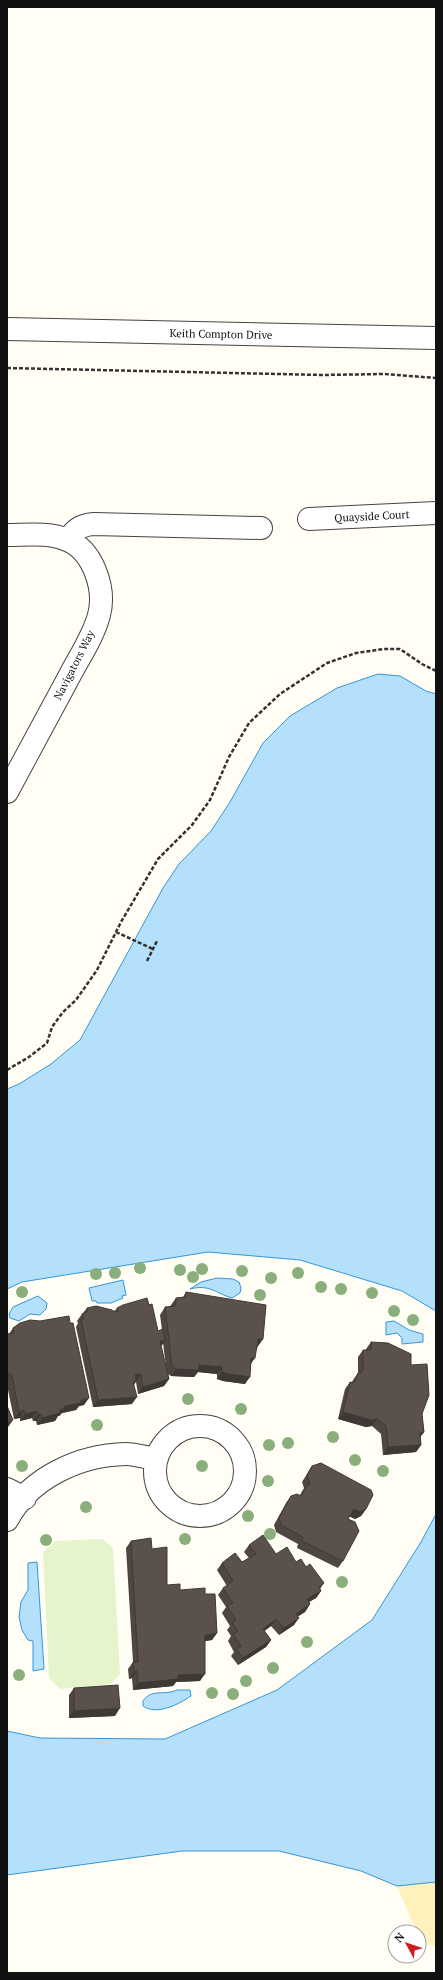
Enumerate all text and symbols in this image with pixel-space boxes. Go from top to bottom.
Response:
street label: Keith Compton Drive [170,326,273,342]
street label: Quayside Court [334,507,410,525]
street label: Navigators Way [50,627,98,702]
north arrow [387,1924,427,1964]
text: N [391,1929,408,1945]

